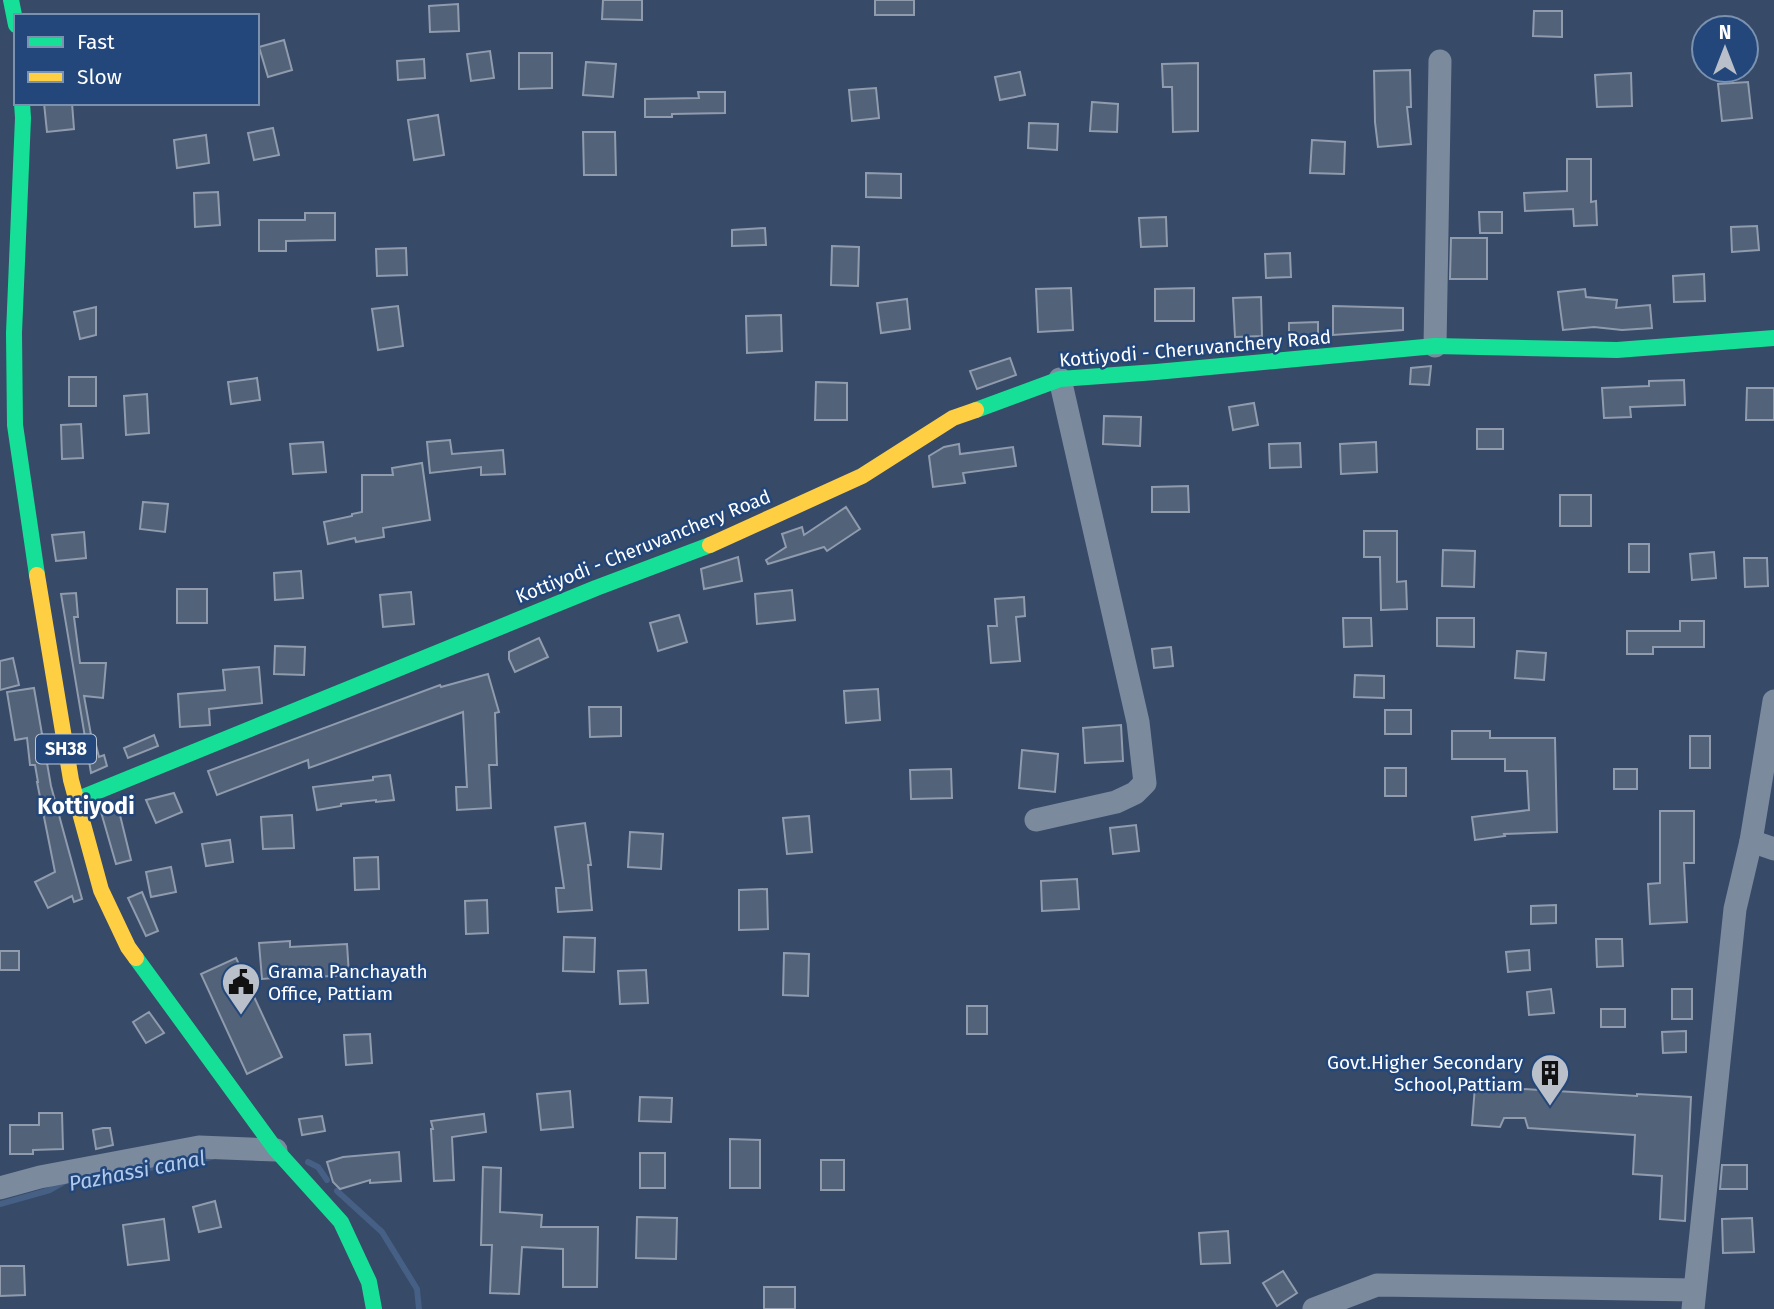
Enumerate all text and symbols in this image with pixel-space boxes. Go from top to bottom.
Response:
legend [14,14,259,105]
north arrow [1690,14,1760,84]
text: N [1719,21,1731,44]
text: Fast [77,29,115,55]
text: Slow [77,64,122,90]
street label: Kottiyodi - Cheruvanchery Road [1058,325,1332,372]
street label: Kottiyodi - Cheruvanchery Road [512,485,774,608]
road number: SH38 [36,734,96,764]
district label: Kottiyodi [37,792,135,820]
place label: Grama Panchayath Office, Pattiam [268,960,428,1005]
public building icon: Grama Panchayath Office, Pattiam [220,961,262,1016]
place label: Govt.Higher Secondary School,Pattiam [1327,1051,1524,1096]
building icon: Govt.Higher Secondary School,Pattiam [1529,1052,1571,1107]
water label: Pazhassi canal [66,1145,208,1197]

